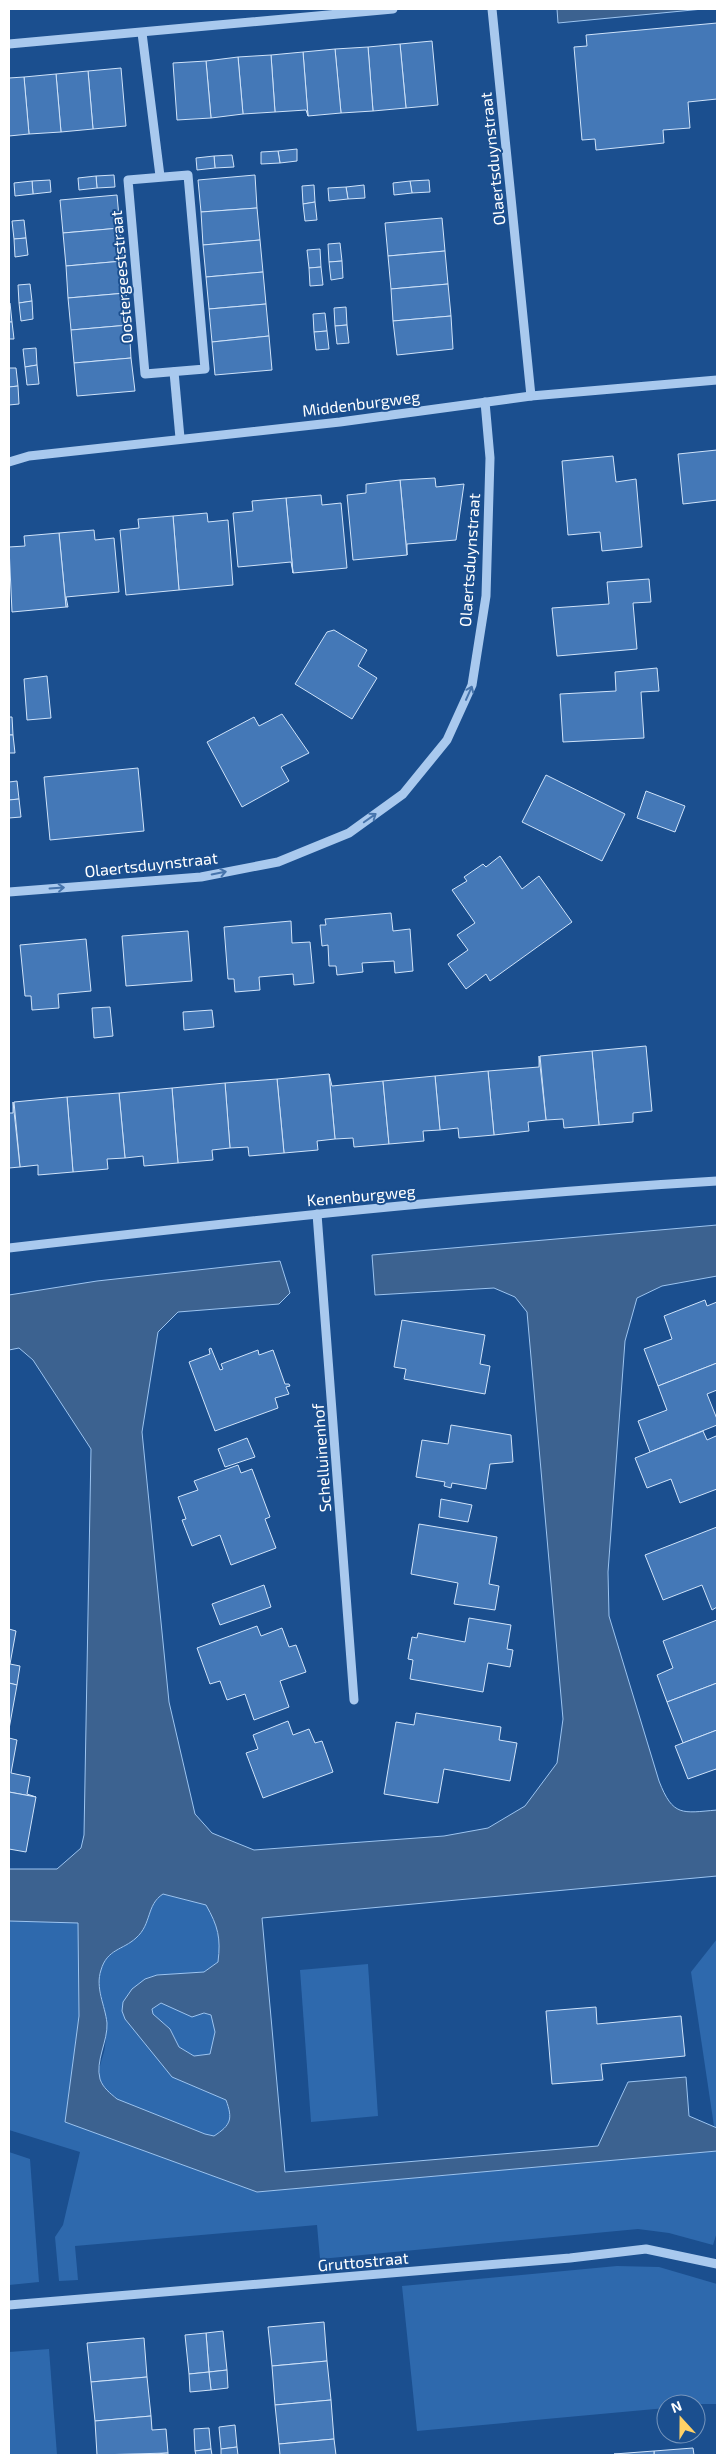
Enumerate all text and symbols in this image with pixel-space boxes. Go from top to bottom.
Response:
street label: Olaertsduynstraat [476,91,508,227]
street label: Oostergeeststraat [106,210,136,344]
street label: Middenburgweg [301,386,421,420]
street label: Olaertsduynstraat [455,493,483,627]
one-way arrow [464,686,474,701]
one-way arrow [363,813,377,823]
street label: Olaertsduynstraat [83,848,219,880]
one-way arrow [211,868,227,878]
one-way arrow [49,883,65,893]
street label: Kenenburgweg [306,1181,416,1209]
street label: Schelluinenhof [308,1402,334,1513]
street label: Gruttostraat [317,2248,409,2274]
north arrow [656,2394,706,2444]
text: N [668,2397,684,2416]

